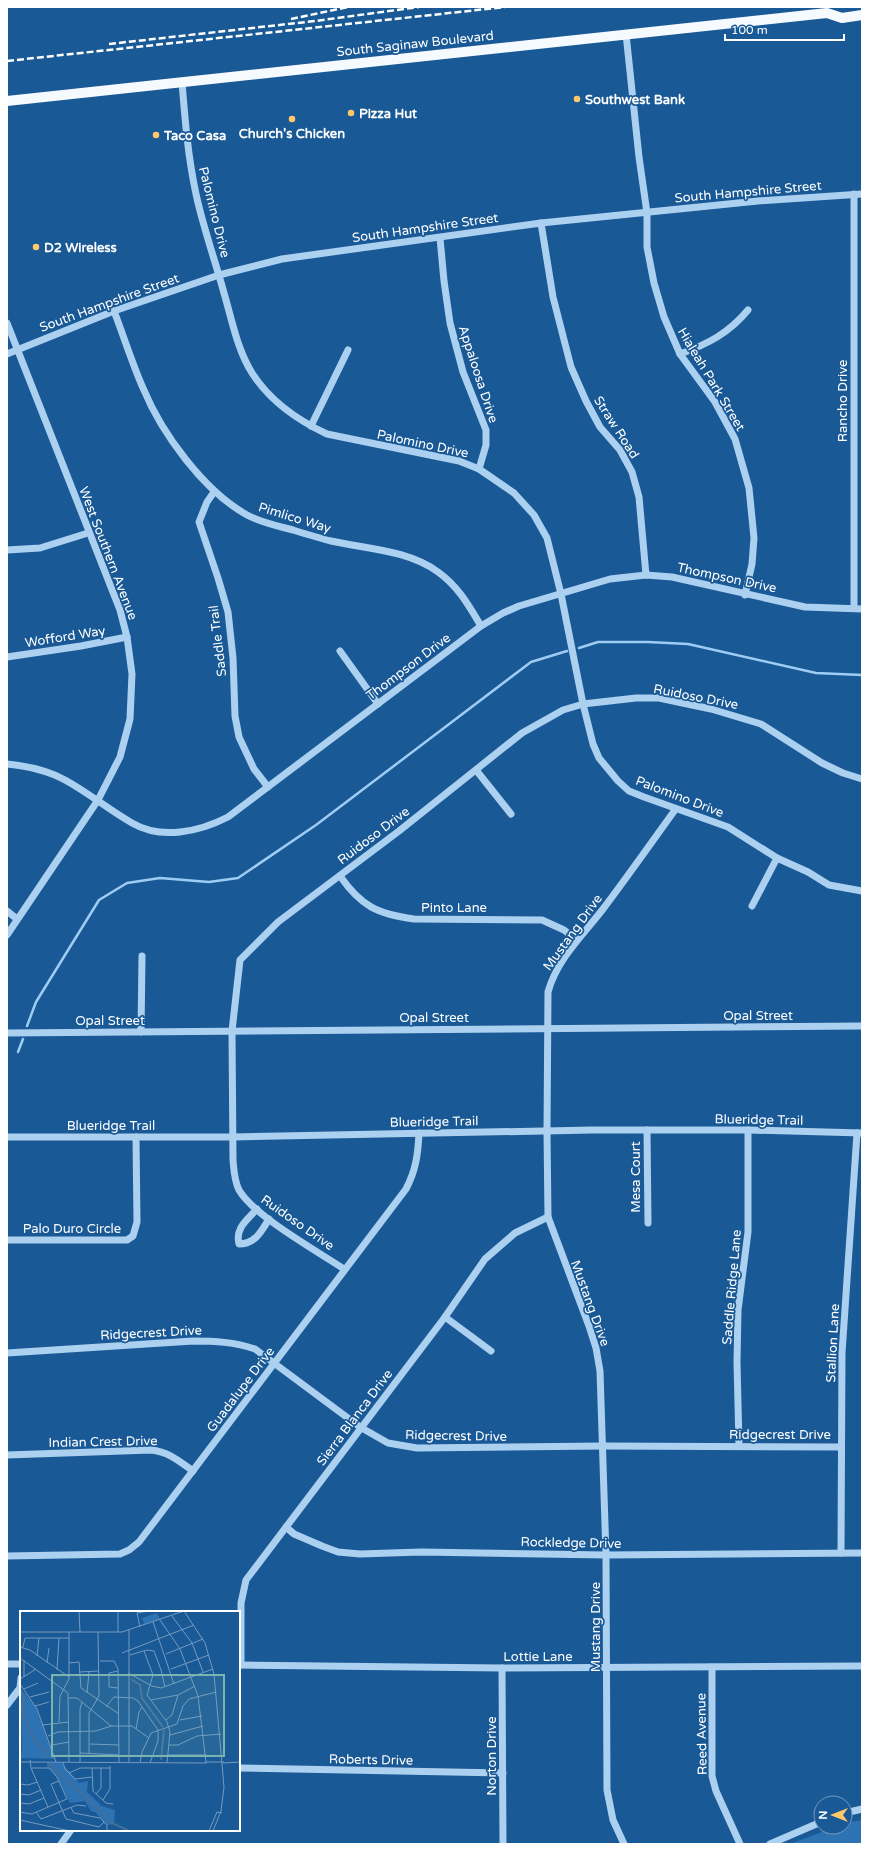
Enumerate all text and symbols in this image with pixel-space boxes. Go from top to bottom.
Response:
scale bar [725,16,844,42]
text: 100 m [731,23,768,37]
street label: South Saginaw Boulevard [336,28,495,60]
place label: Southwest Bank [585,92,685,108]
marker: Southwest Bank [572,94,582,104]
place label: Pizza Hut [359,106,417,122]
marker: Pizza Hut [346,108,356,118]
marker: Church's Chicken [287,114,297,124]
place label: Church's Chicken [239,126,345,142]
place label: Taco Casa [163,128,226,144]
marker: Taco Casa [151,130,161,140]
street label: Palomino Drive [195,165,233,259]
street label: South Hampshire Street [674,178,822,206]
street label: South Hampshire Street [351,210,499,246]
place label: D2 Wireless [44,240,117,256]
marker: D2 Wireless [31,242,41,252]
street label: South Hampshire Street [37,270,181,336]
street label: Appaloosa Drive [455,324,501,425]
street label: Hialeah Park Street [674,325,748,434]
street label: Rancho Drive [835,360,851,442]
street label: Straw Road [590,393,642,462]
street label: Palomino Drive [376,426,470,461]
street label: West Southern Avenue [75,485,141,622]
street label: Pimlico Way [256,499,333,537]
street label: Thompson Drive [676,560,778,596]
street label: Saddle Trail [206,604,230,677]
street label: Wofford Way [24,623,106,651]
street label: Thompson Drive [363,630,454,704]
street label: Ruidoso Drive [652,681,740,713]
street label: Palomino Drive [633,773,726,821]
street label: Ruidoso Drive [334,804,413,868]
street label: Mustang Drive [540,891,606,974]
street label: Pinto Lane [421,900,487,916]
street label: Opal Street [723,1008,793,1024]
street label: Opal Street [399,1010,469,1026]
street label: Opal Street [75,1013,145,1029]
street label: Blueridge Trail [715,1111,803,1129]
street label: Blueridge Trail [390,1113,478,1131]
street label: Blueridge Trail [67,1118,155,1134]
street label: Mesa Court [628,1141,644,1213]
street label: Ruidoso Drive [258,1192,337,1254]
street label: Palo Duro Circle [23,1221,121,1237]
street label: Saddle Ridge Lane [719,1229,745,1345]
street label: Mustang Drive [567,1258,613,1349]
street label: Stallion Lane [823,1303,843,1383]
street label: Ridgecrest Drive [100,1322,202,1344]
street label: Guadalupe Drive [204,1344,278,1435]
street label: Sierra Blanca Drive [313,1366,396,1469]
street label: Ridgecrest Drive [405,1427,507,1445]
street label: Ridgecrest Drive [729,1427,831,1443]
street label: Indian Crest Drive [48,1433,158,1451]
street label: Rockledge Drive [520,1534,622,1552]
street label: Mustang Drive [588,1582,604,1672]
inset map [20,1611,240,1831]
street label: Lottie Lane [503,1649,573,1665]
street label: Reed Avenue [693,1693,711,1775]
street label: Norton Drive [484,1716,500,1796]
street label: Roberts Drive [329,1751,413,1769]
north arrow [813,1795,853,1835]
text: N [817,1811,830,1819]

